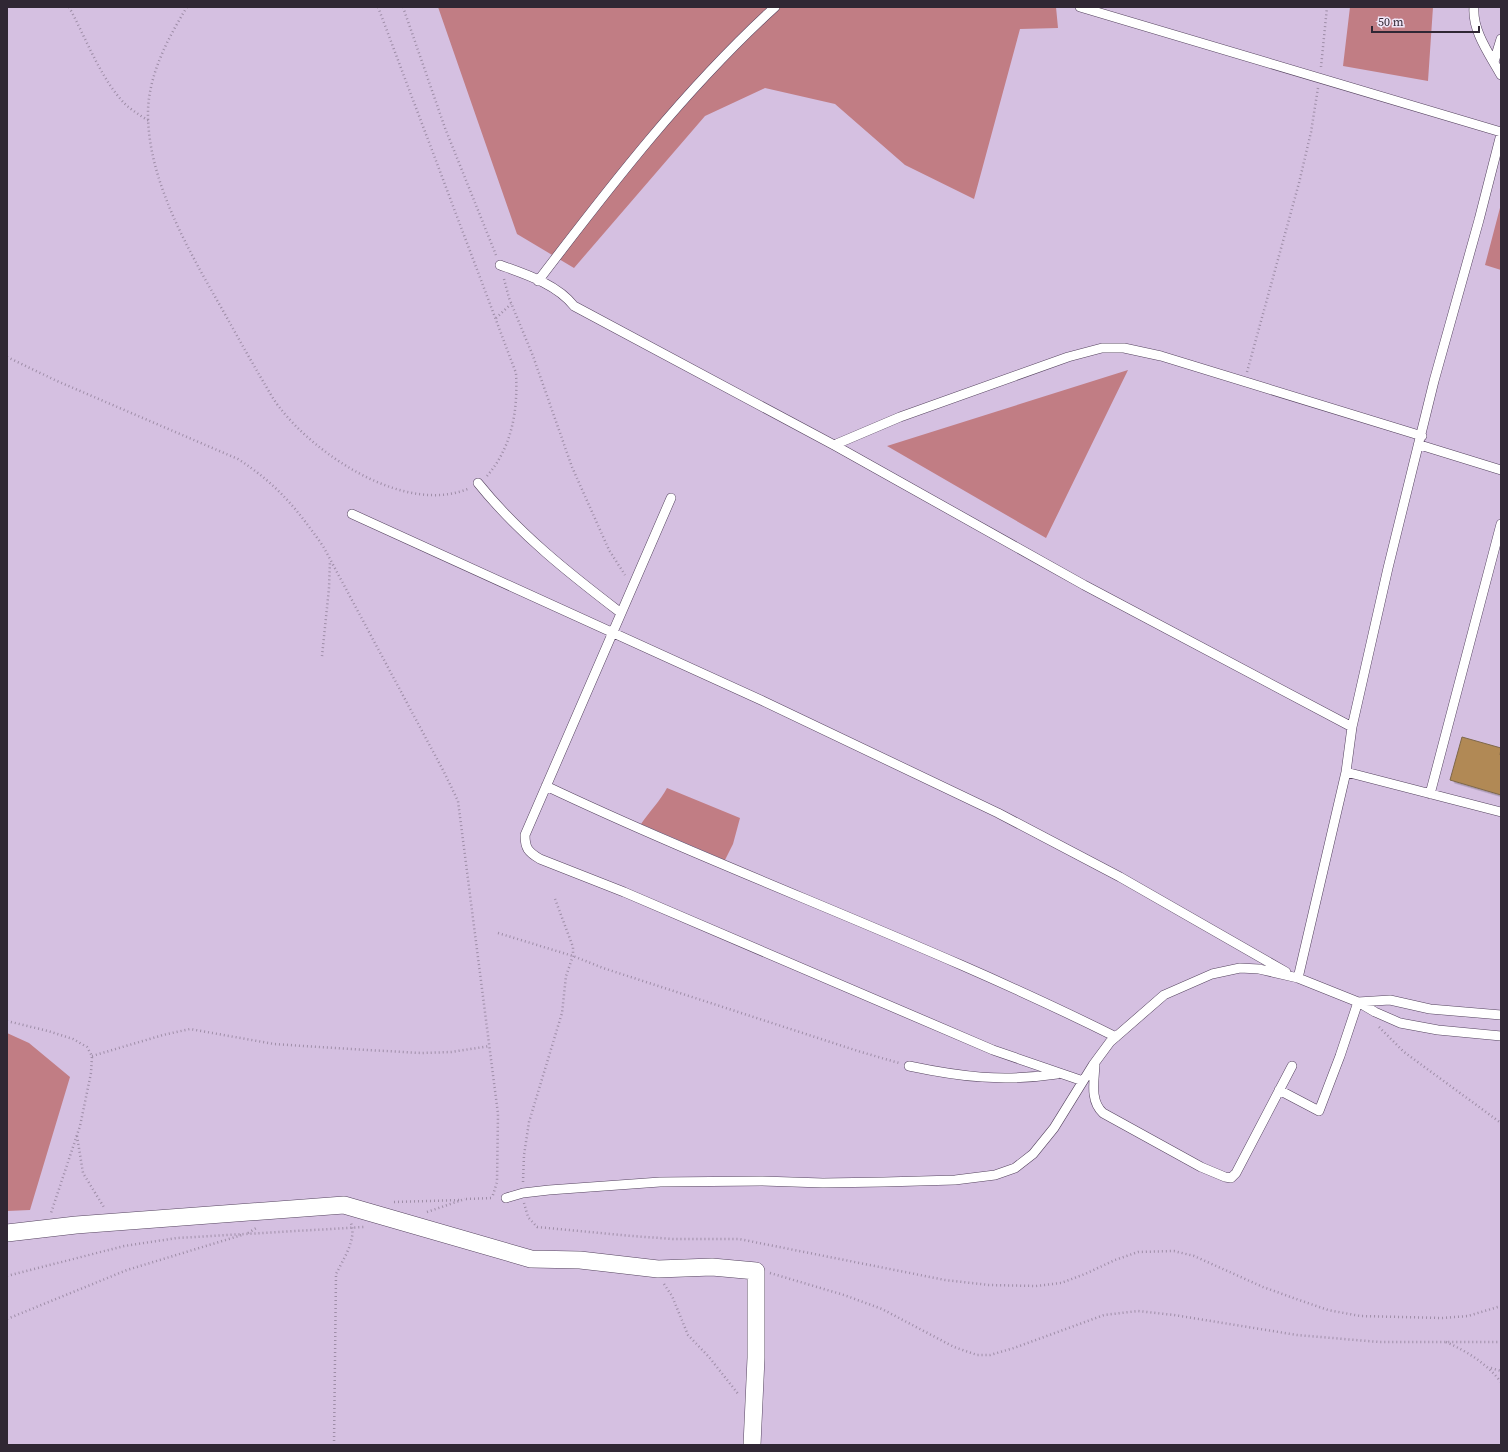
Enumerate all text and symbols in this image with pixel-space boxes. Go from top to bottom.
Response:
scale bar [1372,8,1479,34]
text: 50 m [1378,14,1404,30]

